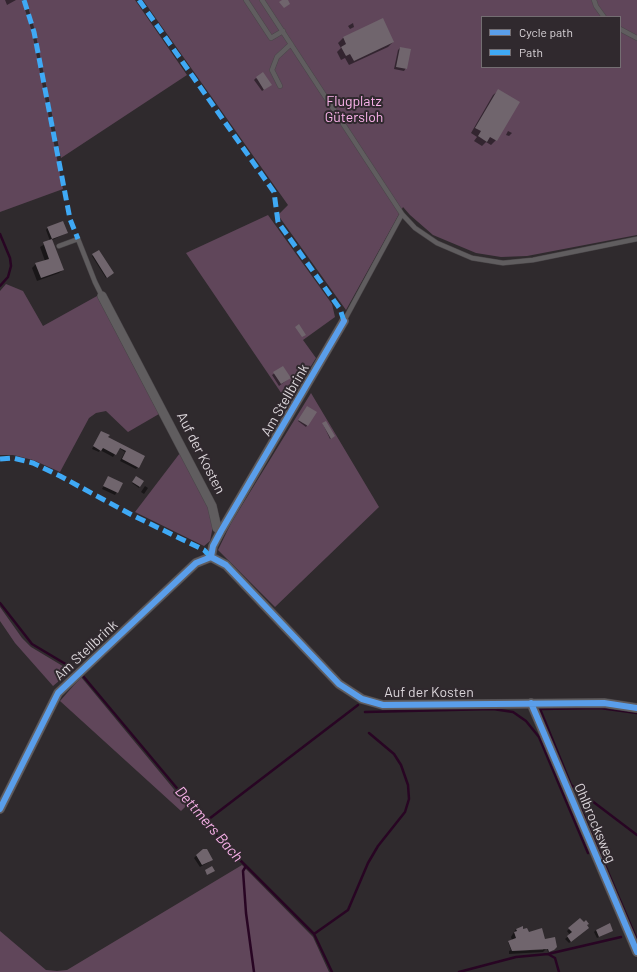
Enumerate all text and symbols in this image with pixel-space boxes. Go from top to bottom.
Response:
legend [481,16,621,68]
text: Cycle path [519,25,573,39]
text: Path [519,45,543,59]
park label: Flugplatz Gütersloh [325,93,383,126]
street label: Am Stellbrink [258,361,312,439]
street label: Auf der Kosten [173,409,229,497]
street label: Am Stellbrink [51,616,121,684]
street label: Auf der Kosten [384,684,474,700]
street label: Ohlbrocksweg [571,781,619,865]
water label: Dettmers Bach [171,783,247,865]

